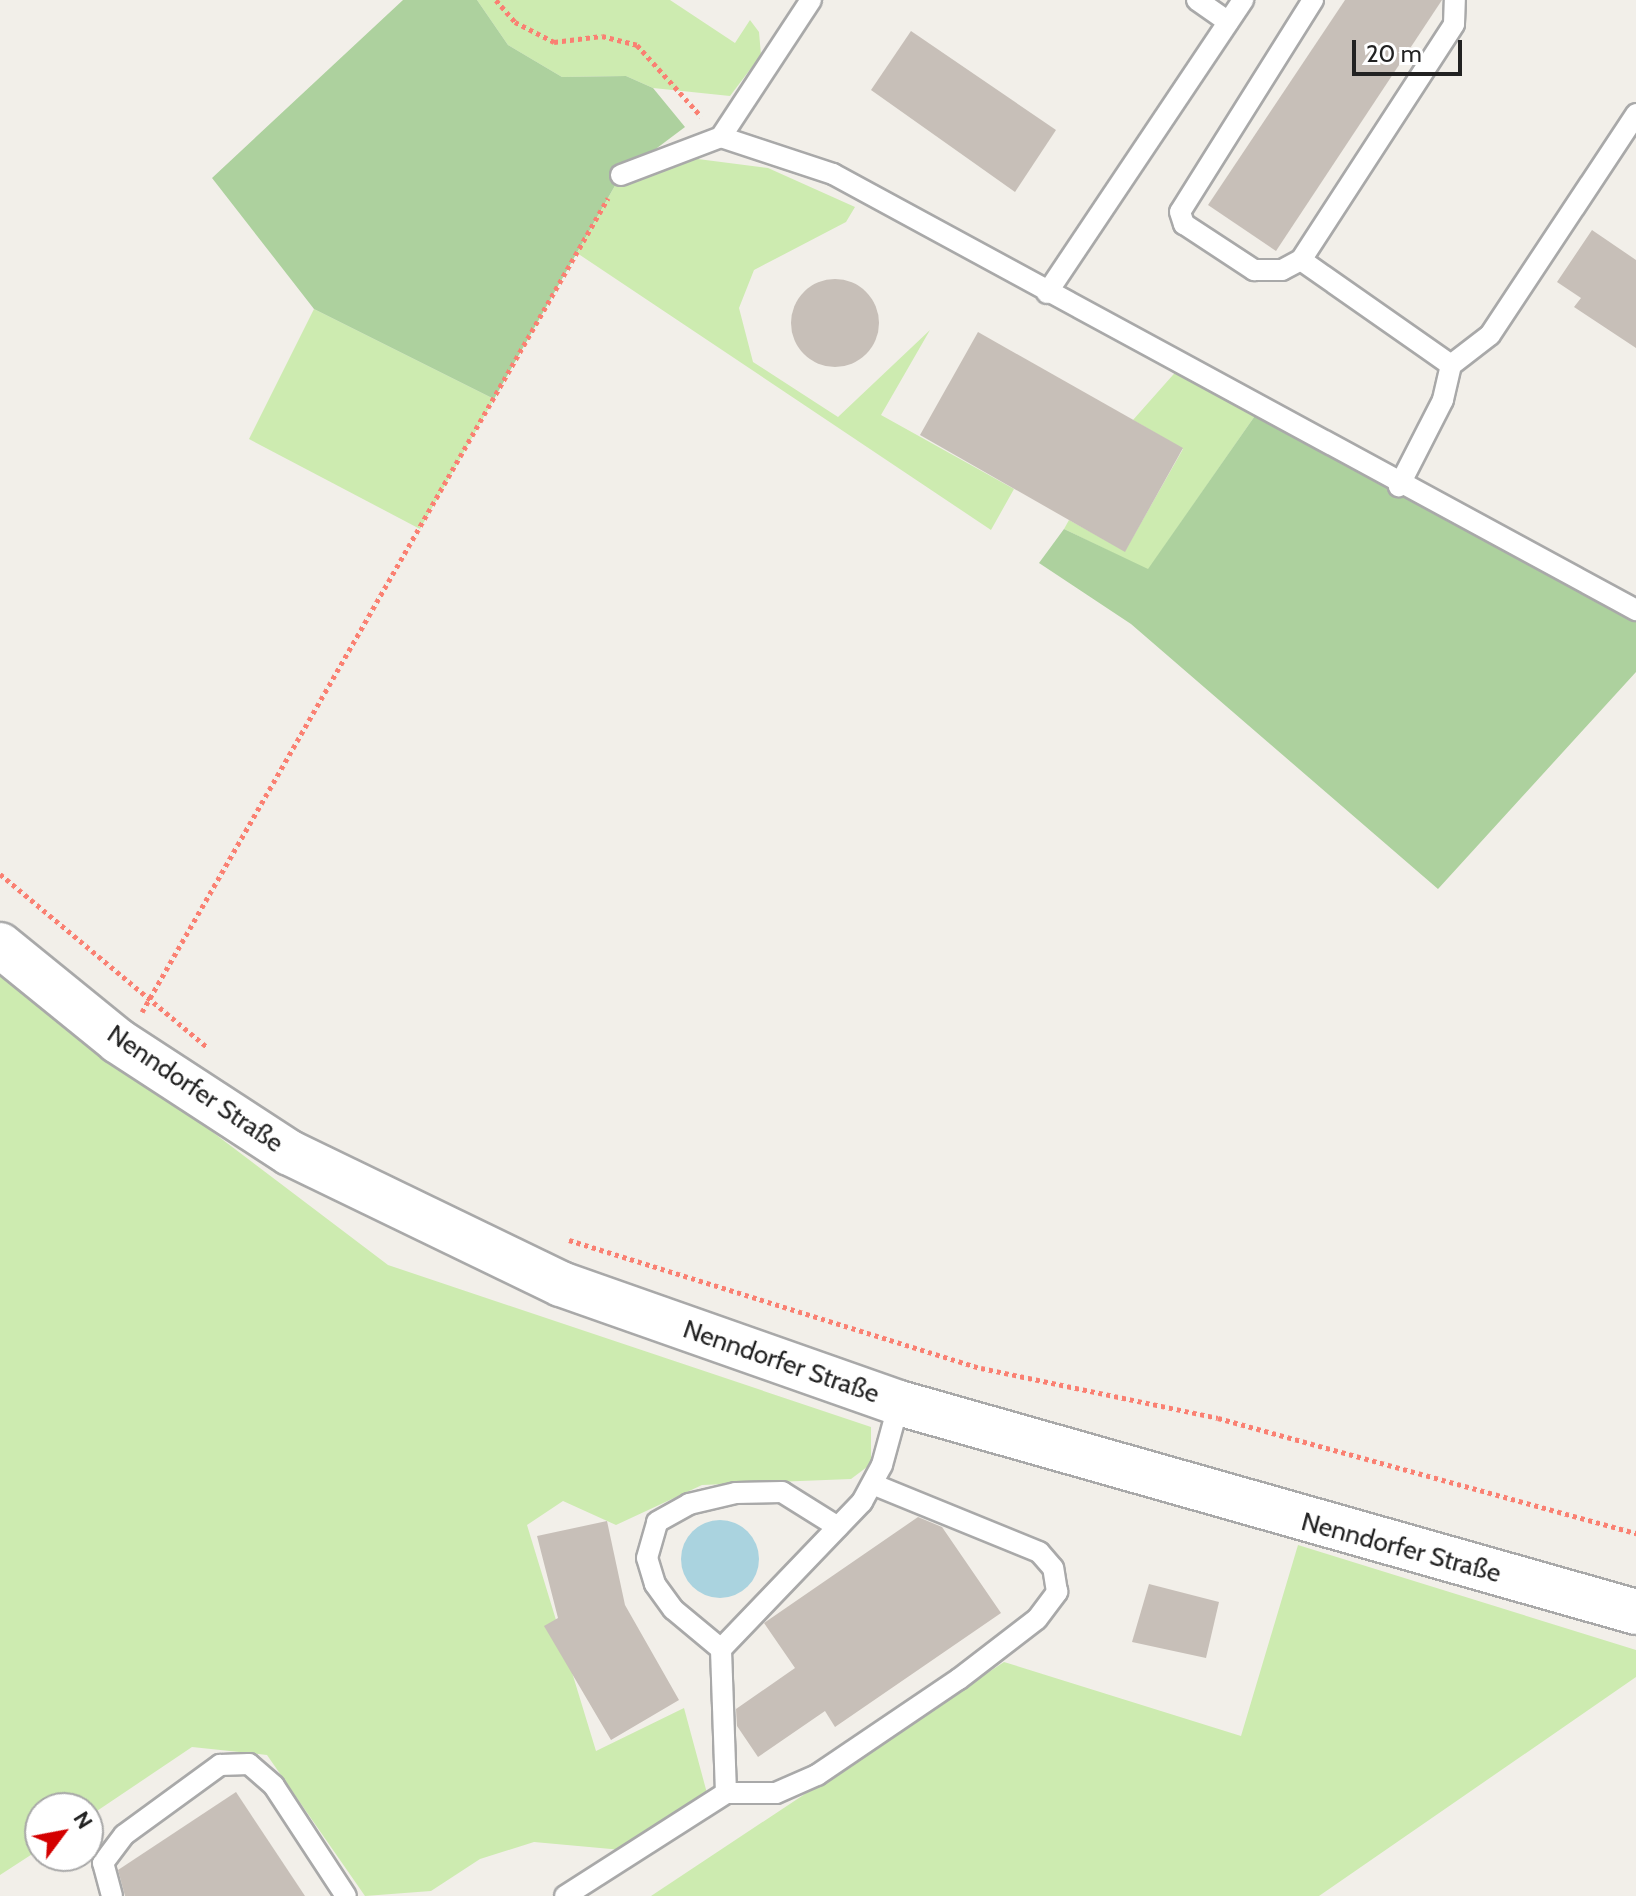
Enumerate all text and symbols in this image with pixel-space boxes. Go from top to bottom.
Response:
scale bar [1356,24,1466,74]
text: 20 m [1366,39,1422,68]
street label: Nenndorfer Straße [101,1019,289,1159]
street label: Nenndorfer Straße [679,1314,883,1410]
street label: Nenndorfer Straße [1298,1506,1504,1590]
north arrow [24,1792,104,1872]
text: N [68,1806,99,1834]

